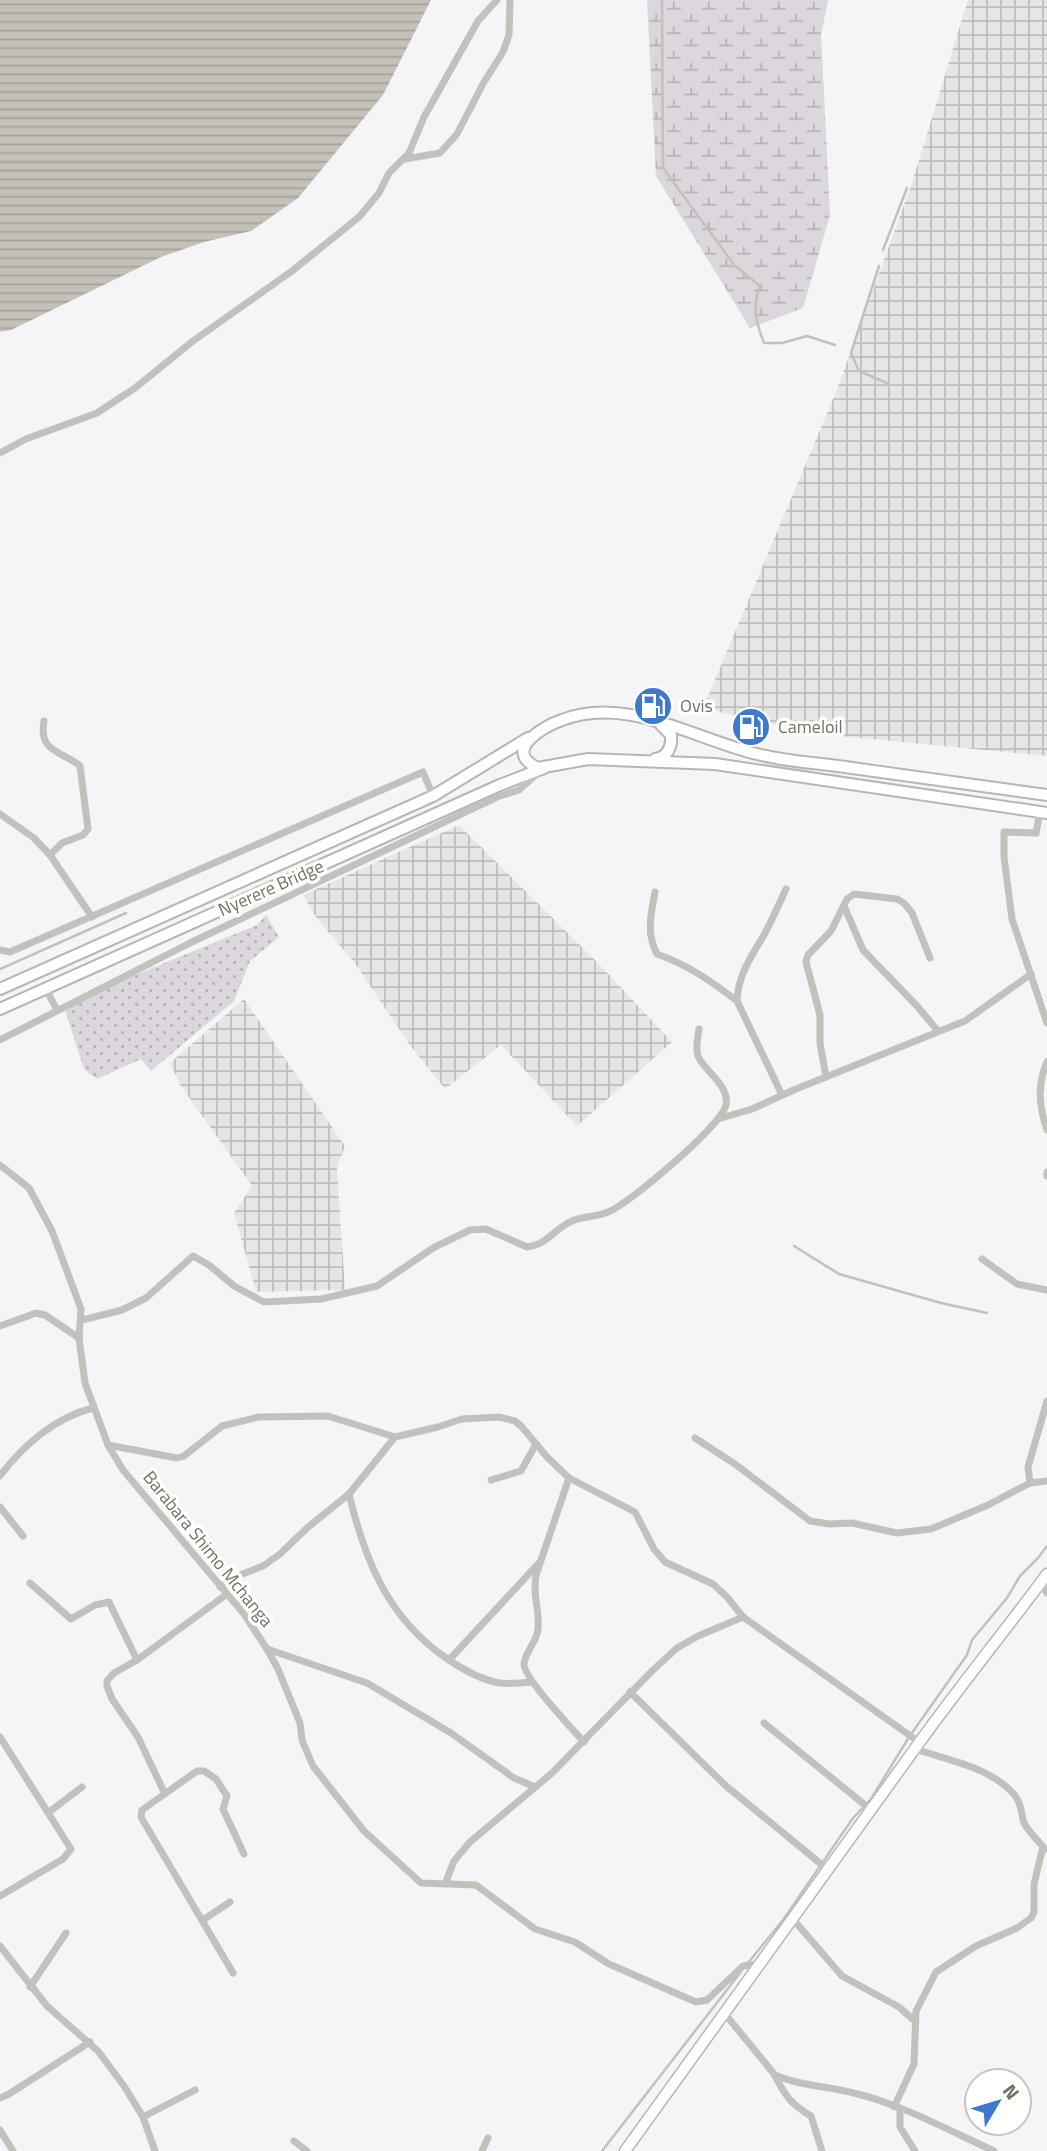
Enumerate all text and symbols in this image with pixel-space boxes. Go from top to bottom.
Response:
fuel station icon: Ovis [632,685,674,727]
place label: Ovis [680,692,713,719]
fuel station icon: Cameloil [730,706,772,748]
place label: Cameloil [778,713,843,740]
street label: Nyerere Bridge [214,852,328,923]
street label: Barabara Shimo Mchanga [137,1465,280,1633]
north arrow [963,2067,1033,2137]
text: N [996,2077,1027,2105]

